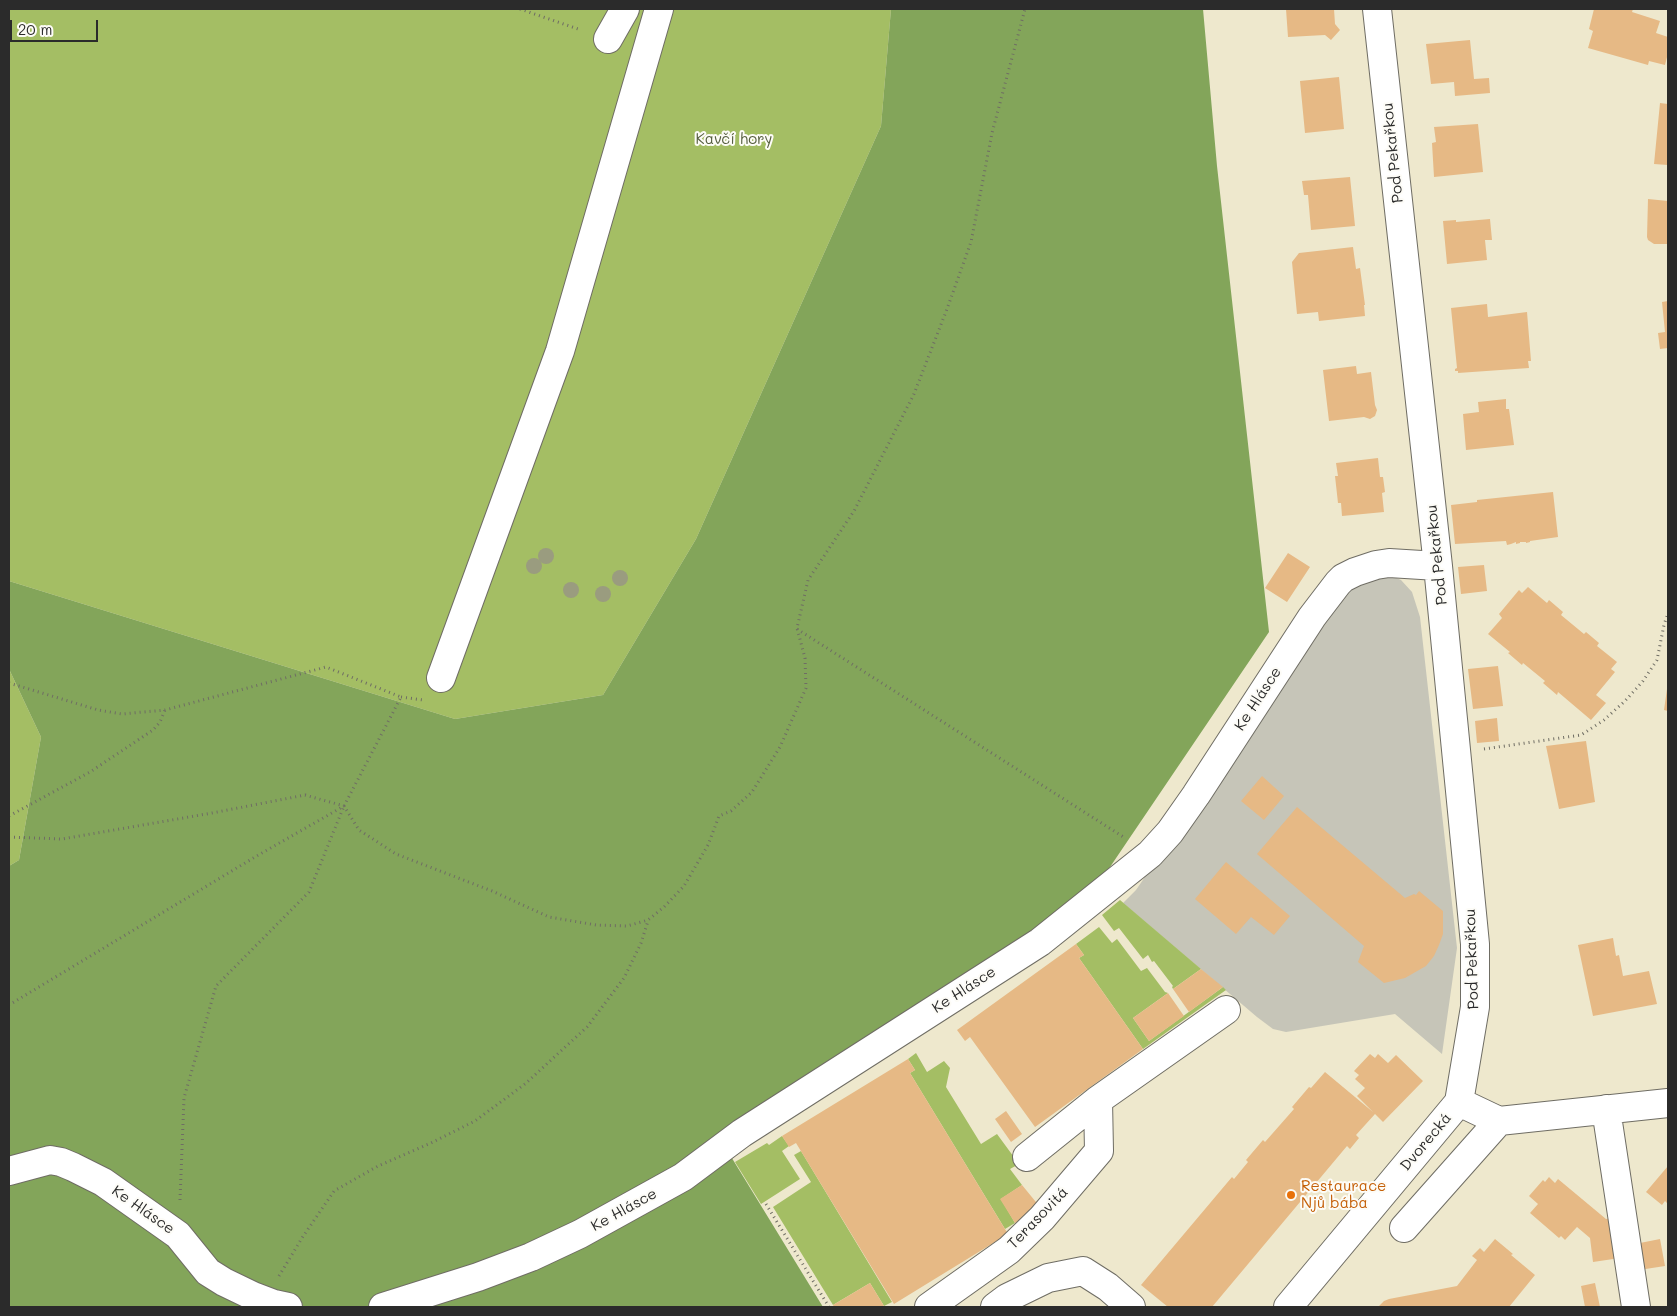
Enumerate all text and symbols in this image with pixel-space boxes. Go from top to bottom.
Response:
scale bar [12,10,100,42]
text: 20 m [18,19,52,39]
street label: Pod Pekařkou [1379,102,1407,204]
park label: Kavčí hory [696,130,772,148]
street label: Pod Pekařkou [1423,504,1451,606]
street label: Ke Hlásce [1231,664,1285,734]
street label: Pod Pekařkou [1461,908,1483,1010]
street label: Ke Hlásce [929,963,999,1017]
street label: Dvorecká [1397,1109,1455,1175]
place label: Restaurace Njů bába [1301,1177,1386,1212]
street label: Ke Hlásce [108,1182,178,1238]
street label: Terasovitá [1004,1183,1072,1253]
street label: Ke Hlásce [588,1185,660,1235]
marker: Restaurace Njů bába [1285,1189,1297,1201]

